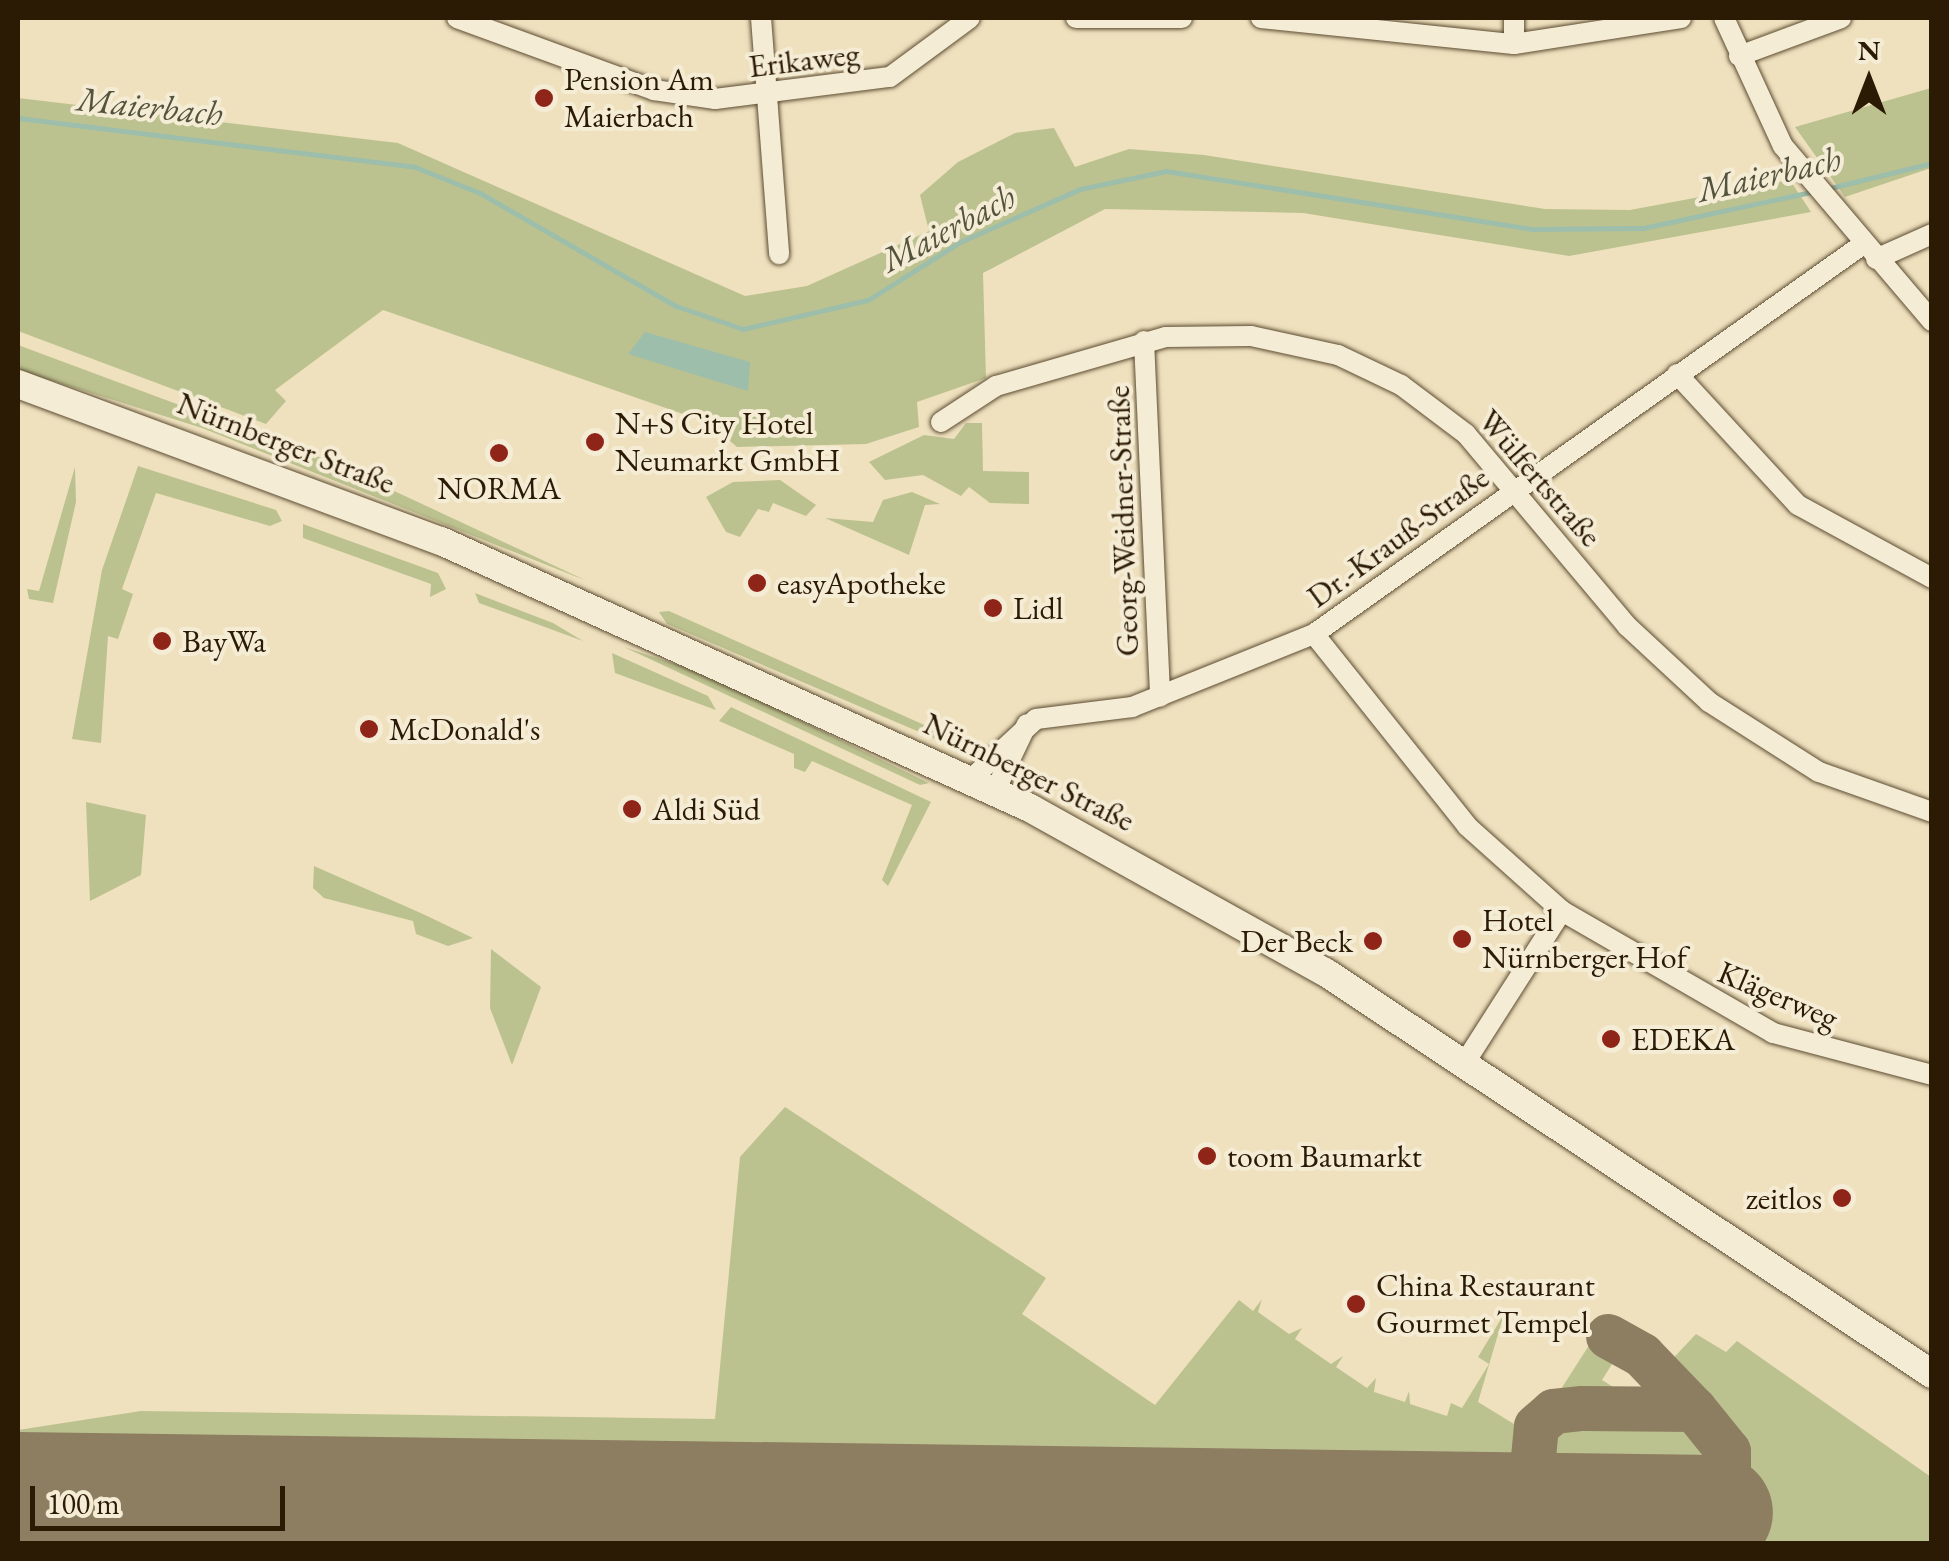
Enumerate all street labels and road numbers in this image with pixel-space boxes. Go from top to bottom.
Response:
street label: Erikaweg [746,34,862,86]
street label: Nürnberger Straße [172,384,400,502]
street label: Georg-Weidner-Straße [1099,385,1147,657]
street label: Wülfertstraße [1470,402,1610,554]
street label: Dr.-Krauß-Straße [1300,458,1496,616]
street label: Nürnberger Straße [917,704,1141,840]
street label: Klägerweg [1712,953,1844,1037]

